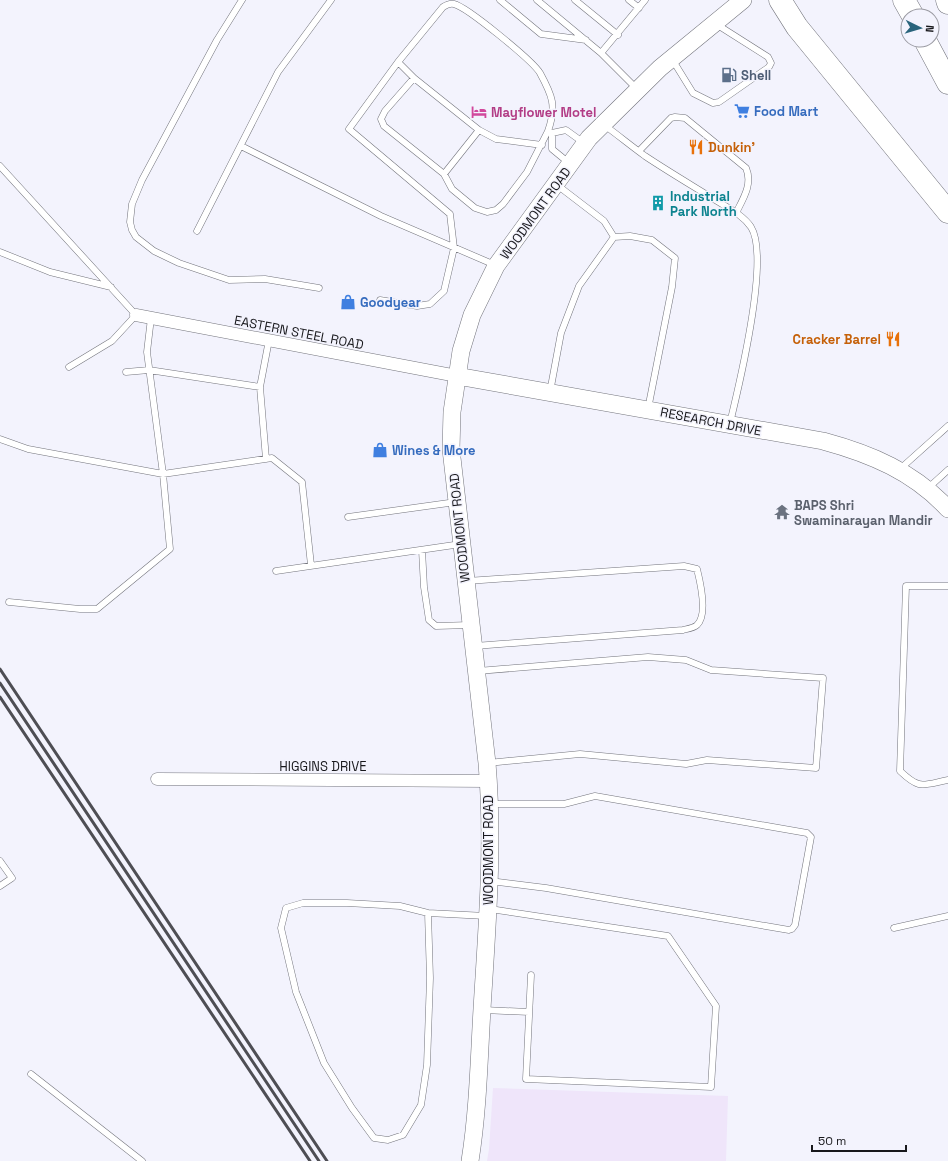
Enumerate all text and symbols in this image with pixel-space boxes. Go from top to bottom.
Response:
north arrow [900,8,940,48]
text: N [923,25,937,33]
fuel station icon: Shell [720,66,738,84]
place label: Shell [741,67,771,84]
supermarket icon: Food Mart [733,102,751,120]
hotel icon: Mayflower Motel [470,103,488,121]
place label: Food Mart [754,103,819,120]
place label: Mayflower Motel [491,104,596,121]
restaurant icon: Dunkin' [687,138,705,156]
place label: Dunkin' [708,139,755,156]
street label: WOODMONT ROAD [496,164,575,263]
place label: Industrial Park North [670,188,737,220]
building icon: Industrial Park North [649,194,667,212]
shop icon: Goodyear [339,293,357,311]
place label: Goodyear [360,294,421,311]
street label: EASTERN STEEL ROAD [233,312,365,353]
restaurant icon: Cracker Barrel [884,330,902,348]
place label: Cracker Barrel [793,331,881,348]
street label: RESEARCH DRIVE [659,403,763,440]
shop icon: Wines & More [371,441,389,459]
place label: Wines & More [392,442,476,459]
street label: WOODMONT ROAD [445,472,474,583]
place label: BAPS Shri Swaminarayan Mandir [794,497,933,529]
temple icon: BAPS Shri Swaminarayan Mandir [773,503,791,521]
street label: HIGGINS DRIVE [279,758,367,775]
street label: WOODMONT ROAD [480,795,497,905]
scale bar [812,1127,906,1153]
text: 50 m [818,1133,846,1149]

